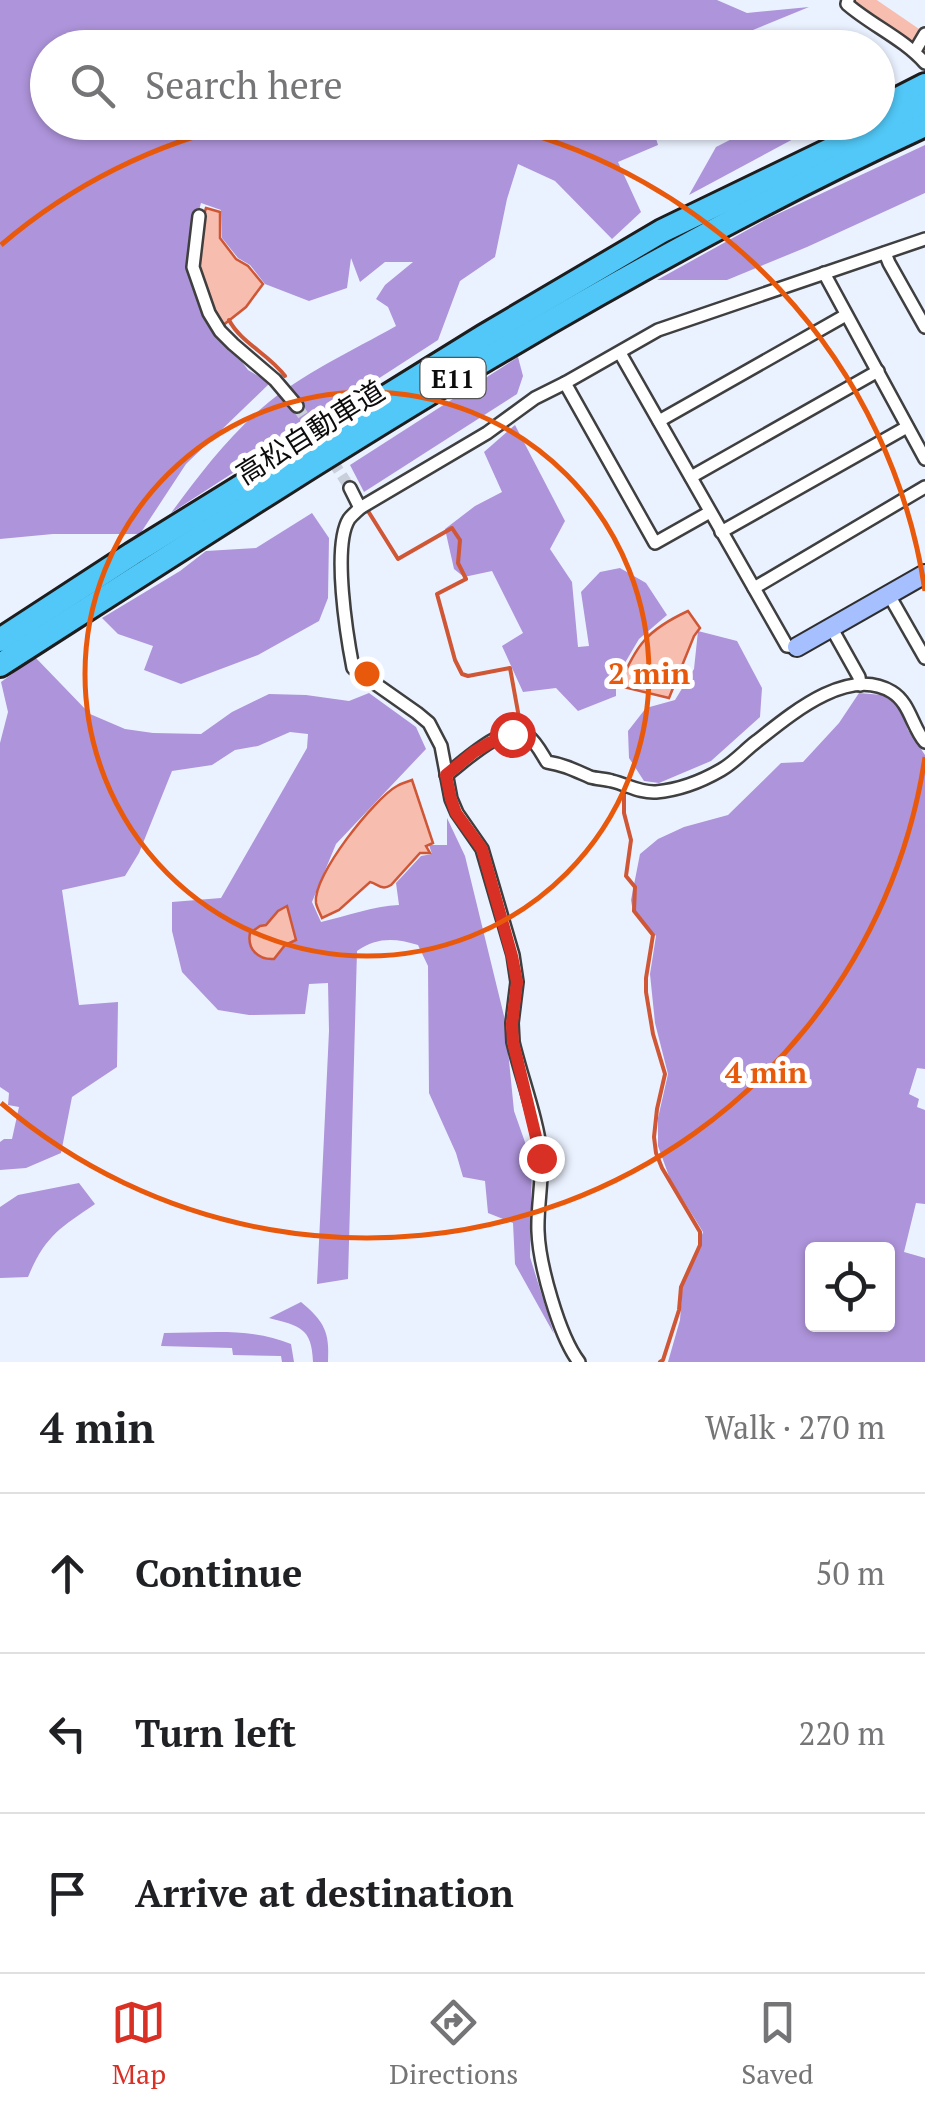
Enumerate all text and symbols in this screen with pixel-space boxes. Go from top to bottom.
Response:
search box [30,30,895,140]
icon: search [65,58,120,113]
text: Search here [145,60,343,110]
road number: E11 [420,358,486,398]
street label: 高松自動車道 [229,372,391,492]
text: 2 min [608,653,690,693]
centre of rings [349,656,385,692]
route start [490,712,536,758]
text: 4 min [725,1052,807,1092]
route end [519,1136,565,1182]
map controls [805,1242,895,1332]
button: locate [805,1242,895,1332]
text: 4 min [40,1399,155,1455]
text: Walk · 270 m [705,1406,885,1448]
icon: ahead [40,1546,95,1601]
text: Continue [135,1548,302,1598]
text: 50 m [815,1552,885,1594]
icon: left [40,1706,95,1761]
text: Turn left [135,1708,296,1758]
text: 220 m [798,1712,885,1754]
icon: arrive [40,1866,95,1921]
text: Arrive at destination [135,1868,514,1918]
tab: Map [111,1995,166,2092]
tab: Directions [389,1995,518,2092]
tab: Saved [741,1995,814,2092]

